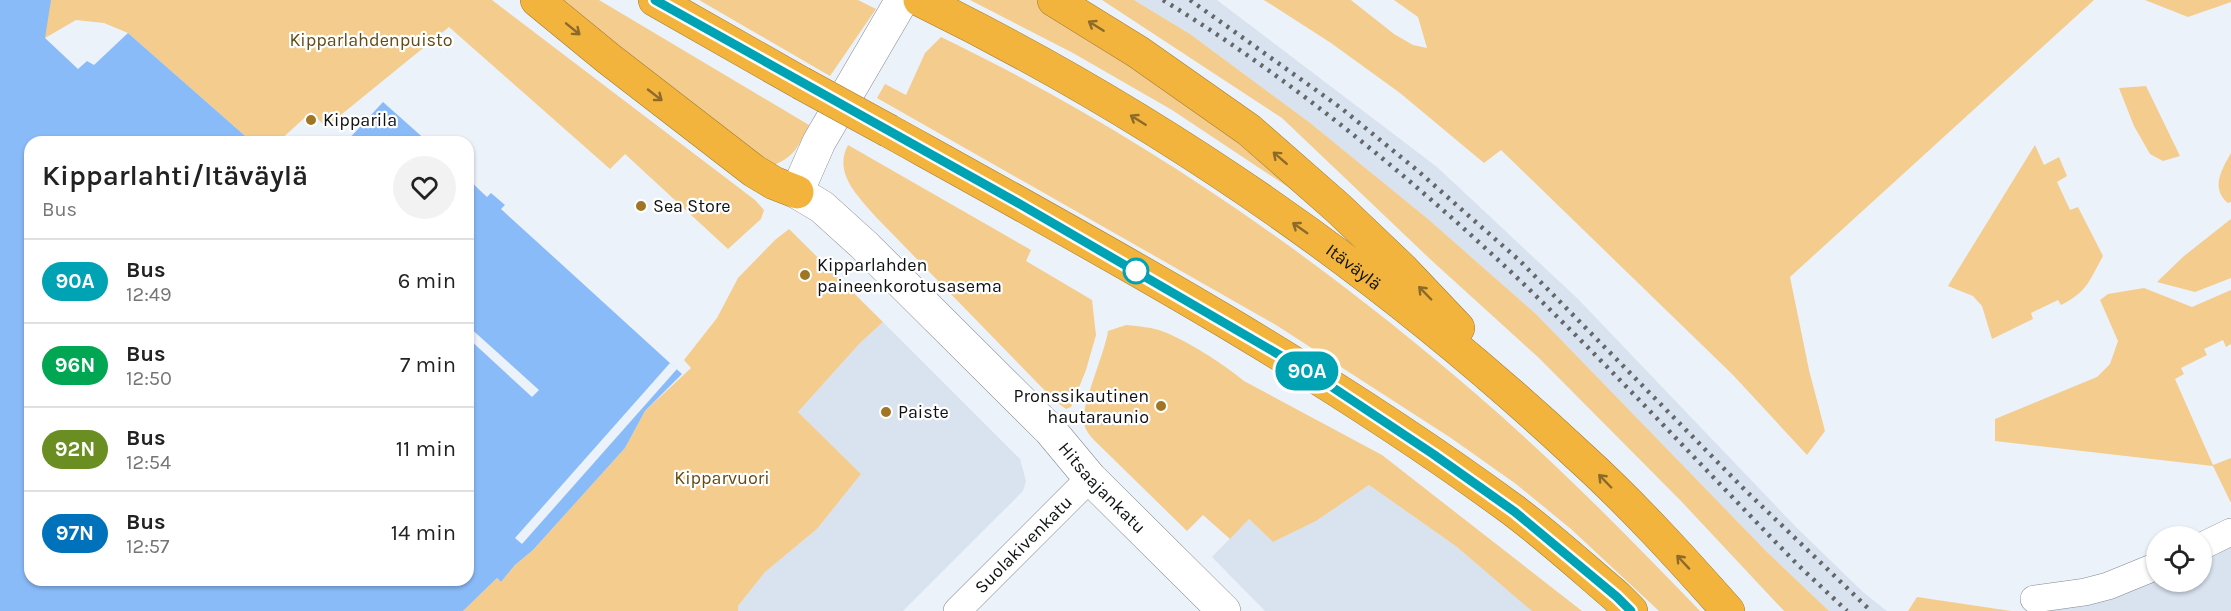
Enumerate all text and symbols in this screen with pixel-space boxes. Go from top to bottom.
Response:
one-way arrow [1088,19,1105,31]
one-way arrow [565,23,581,36]
park label: Kipparlahdenpuisto [289,29,453,51]
one-way arrow [647,88,663,101]
place label: Kipparila [323,109,397,131]
marker: Kipparila [304,113,318,127]
one-way arrow [1130,114,1147,126]
one-way arrow [1272,151,1288,164]
button: heart [393,156,456,219]
text: Kipparlahti/Itäväylä [42,159,308,192]
place label: Sea Store [653,195,731,217]
text: Bus [42,198,77,221]
marker: Sea Store [634,199,648,213]
one-way arrow [1293,222,1309,234]
street label: Itäväylä [1322,239,1386,295]
place label: Kipparlahden paineenkorotusasema [817,254,1002,297]
text: Bus [126,257,166,283]
unlabelled marker [1123,258,1149,284]
text: 6 min [398,268,456,294]
marker: Kipparlahden paineenkorotusasema [798,268,812,282]
text: 90A [55,269,95,293]
text: 12:49 [126,283,172,306]
one-way arrow [1418,286,1432,301]
text: Bus [126,341,166,367]
text: 7 min [400,352,456,378]
line badge: 90A [1272,352,1342,391]
text: 96N [55,353,95,377]
text: 90A [1287,359,1327,383]
text: 12:50 [126,367,172,390]
place label: Pronssikautinen hautaraunio [1013,385,1149,428]
marker: Pronssikautinen hautaraunio [1154,399,1168,413]
place label: Paiste [898,401,949,423]
marker: Paiste [879,405,893,419]
text: Bus [126,425,166,451]
text: 11 min [396,436,456,462]
text: 92N [55,437,95,461]
street label: Hitsaajankatu [1054,437,1150,538]
text: 12:54 [126,451,171,474]
park label: Kipparvuori [674,467,770,489]
one-way arrow [1598,474,1612,489]
street label: Suolakivenkatu [970,491,1077,598]
text: Bus [126,509,166,535]
text: 14 min [391,520,456,546]
text: 97N [56,521,94,545]
map controls [2146,526,2212,592]
button: locate [2146,526,2212,592]
text: 12:57 [126,535,170,558]
one-way arrow [1676,555,1690,570]

